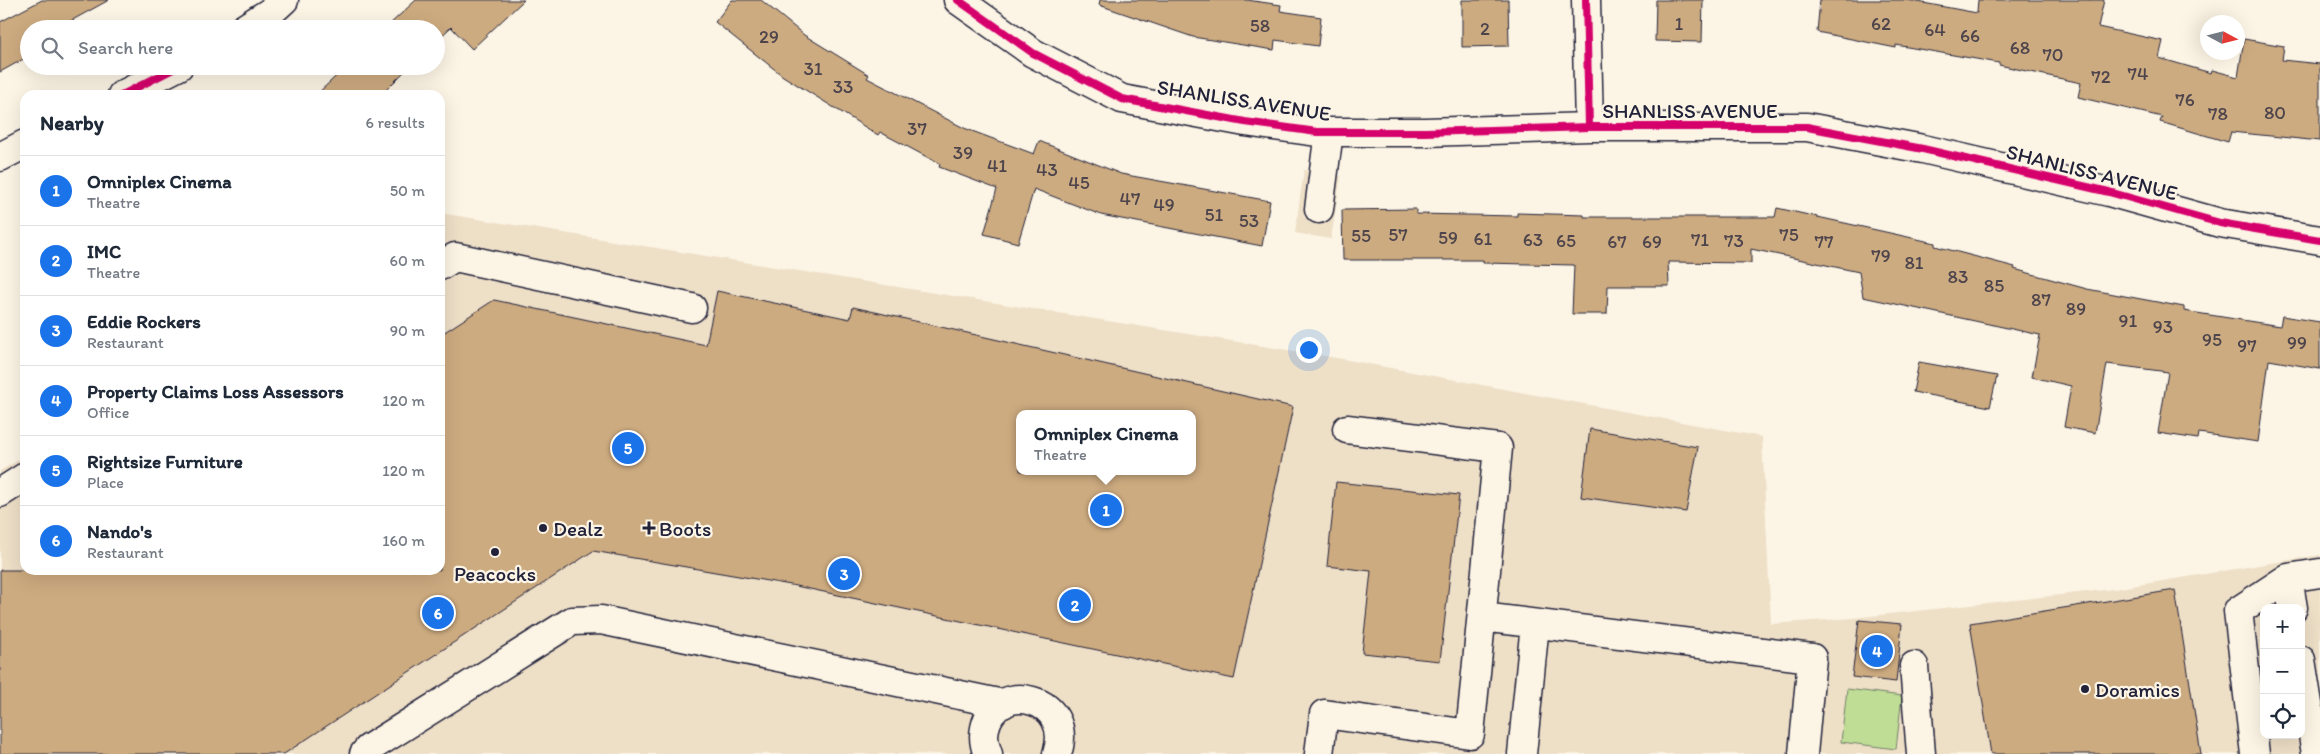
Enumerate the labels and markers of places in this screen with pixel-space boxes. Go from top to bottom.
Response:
pin: 5 [612,429,644,467]
pin: 1 [1090,491,1122,529]
place label: Dealz [553,516,603,541]
place label: Boots [659,516,711,541]
marker: Dealz [537,522,549,534]
marker: Boots [643,522,655,534]
marker: Peacocks [489,546,501,558]
pin: 3 [828,555,860,593]
place label: Peacocks [454,561,536,586]
pin: 2 [1059,586,1091,624]
pin: 6 [422,594,454,632]
pin: 4 [1861,632,1893,670]
place label: Doramics [2095,677,2180,702]
marker: Doramics [2079,683,2091,695]

